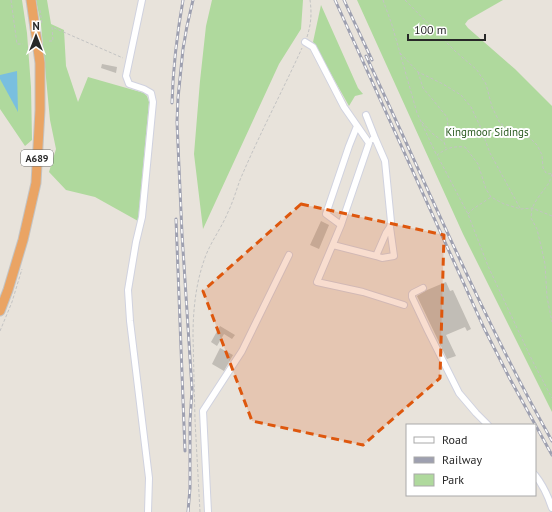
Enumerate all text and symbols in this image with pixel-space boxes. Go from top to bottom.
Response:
north arrow [16,16,56,56]
scale bar [408,16,485,42]
text: N [32,19,40,33]
text: 100 m [414,22,447,37]
park label: Kingmoor Sidings [445,125,529,139]
road number: A689 [21,150,53,166]
legend [406,424,536,496]
text: Road [442,432,467,447]
text: Railway [442,452,482,467]
text: Park [442,472,464,487]

